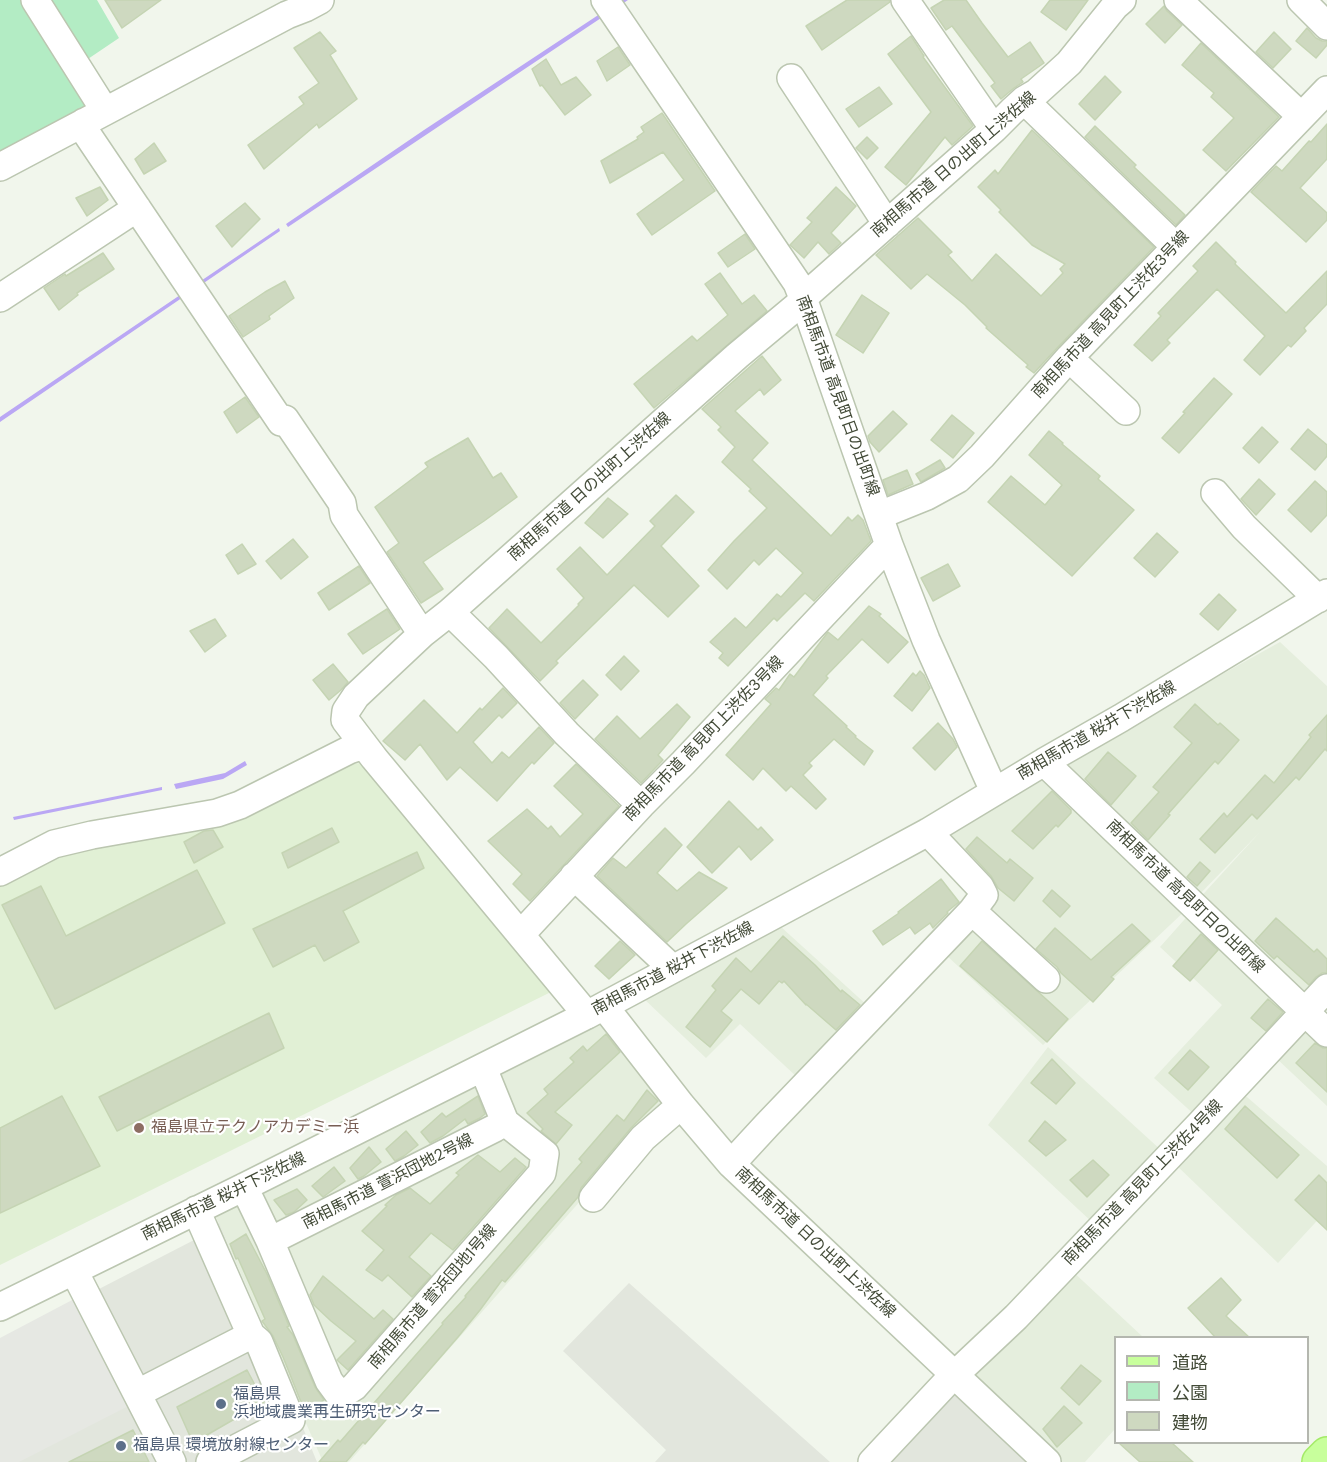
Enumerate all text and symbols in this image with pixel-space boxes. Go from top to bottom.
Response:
street label: 南相馬市道 日の出町上渋佐線 [868,88,1040,242]
street label: 南相馬市道 高見町上渋佐3号線 [1028,227,1194,403]
street label: 南相馬市道 高見町日の出町線 [792,293,882,499]
street label: 南相馬市道 日の出町上渋佐線 [505,409,675,565]
street label: 南相馬市道 高見町上渋佐3号線 [620,653,788,825]
street label: 南相馬市道 桜井下渋佐線 [1014,678,1180,784]
street label: 南相馬市道 高見町日の出町線 [1102,816,1268,978]
street label: 南相馬市道 桜井下渋佐線 [589,918,757,1020]
street label: 南相馬市道 高見町上渋佐4号線 [1059,1096,1227,1270]
place label: 福島県立テクノアカデミー浜 [151,1118,359,1138]
marker: 福島県立テクノアカデミー浜 [132,1121,146,1135]
street label: 南相馬市道 萱浜団地2号線 [299,1130,477,1234]
street label: 南相馬市道 桜井下渋佐線 [139,1149,309,1245]
street label: 南相馬市道 日の出町上渋佐線 [731,1164,899,1322]
street label: 南相馬市道 萱浜団地1号線 [365,1221,501,1373]
legend [1114,1336,1309,1444]
text: 道路 [1172,1351,1208,1375]
text: 公園 [1172,1381,1208,1405]
place label: 福島県 浜地域農業再生研究センター [233,1385,441,1423]
marker: 福島県 浜地域農業再生研究センター [214,1397,228,1411]
text: 建物 [1172,1411,1208,1435]
place label: 福島県 環境放射線センター [133,1436,329,1456]
marker: 福島県 環境放射線センター [114,1439,128,1453]

